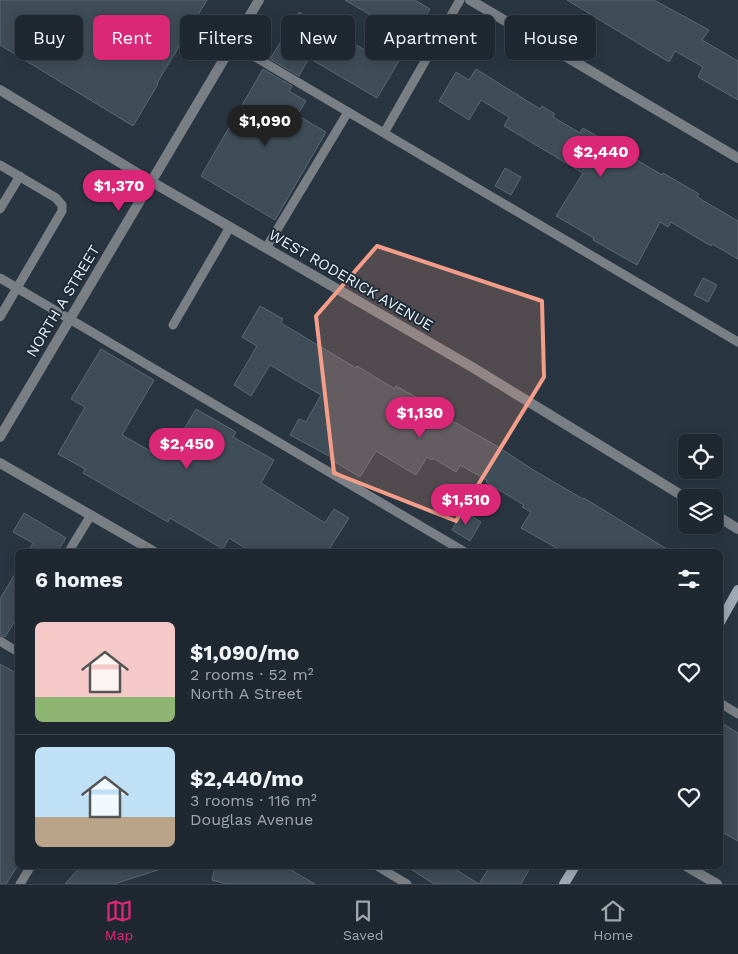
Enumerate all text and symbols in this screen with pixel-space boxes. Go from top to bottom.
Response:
chip: Buy [15,15,83,60]
chip: Rent [93,15,170,60]
chip: Filters [180,15,271,60]
chip: New [281,15,355,60]
chip: Apartment [365,15,495,60]
chip: House [505,15,596,60]
pin: $1,090 [224,104,306,147]
text: $1,090 [239,111,291,130]
pin: $2,440 [560,136,642,178]
text: $2,440 [573,142,629,161]
pin: $1,370 [78,170,160,212]
text: $1,370 [94,176,144,195]
street label: WEST RODERICK AVENUE [266,226,436,334]
street label: NORTH A STREET [23,242,103,360]
pin: $1,130 [379,396,461,439]
text: $1,130 [397,403,443,422]
pin: $2,450 [146,428,228,470]
text: $2,450 [160,434,214,453]
map controls [678,434,723,534]
button: locate [678,434,723,479]
pin: $1,510 [425,484,507,526]
button: layers [678,489,723,534]
text: $1,510 [442,490,490,509]
icon: filters [675,565,703,593]
text: 6 homes [35,567,123,592]
text: $1,090/mo [190,640,299,665]
icon: home [75,642,135,702]
icon: heart [675,658,703,686]
text: 2 rooms · 52 m² [190,665,314,684]
text: North A Street [190,684,302,703]
text: $2,440/mo [190,766,304,791]
icon: home [75,767,135,827]
icon: heart [675,783,703,811]
text: 3 rooms · 116 m² [190,791,317,810]
text: Douglas Avenue [190,810,313,829]
tab: Map [105,897,133,943]
tab: Saved [343,897,384,943]
tab: Home [593,897,633,943]

